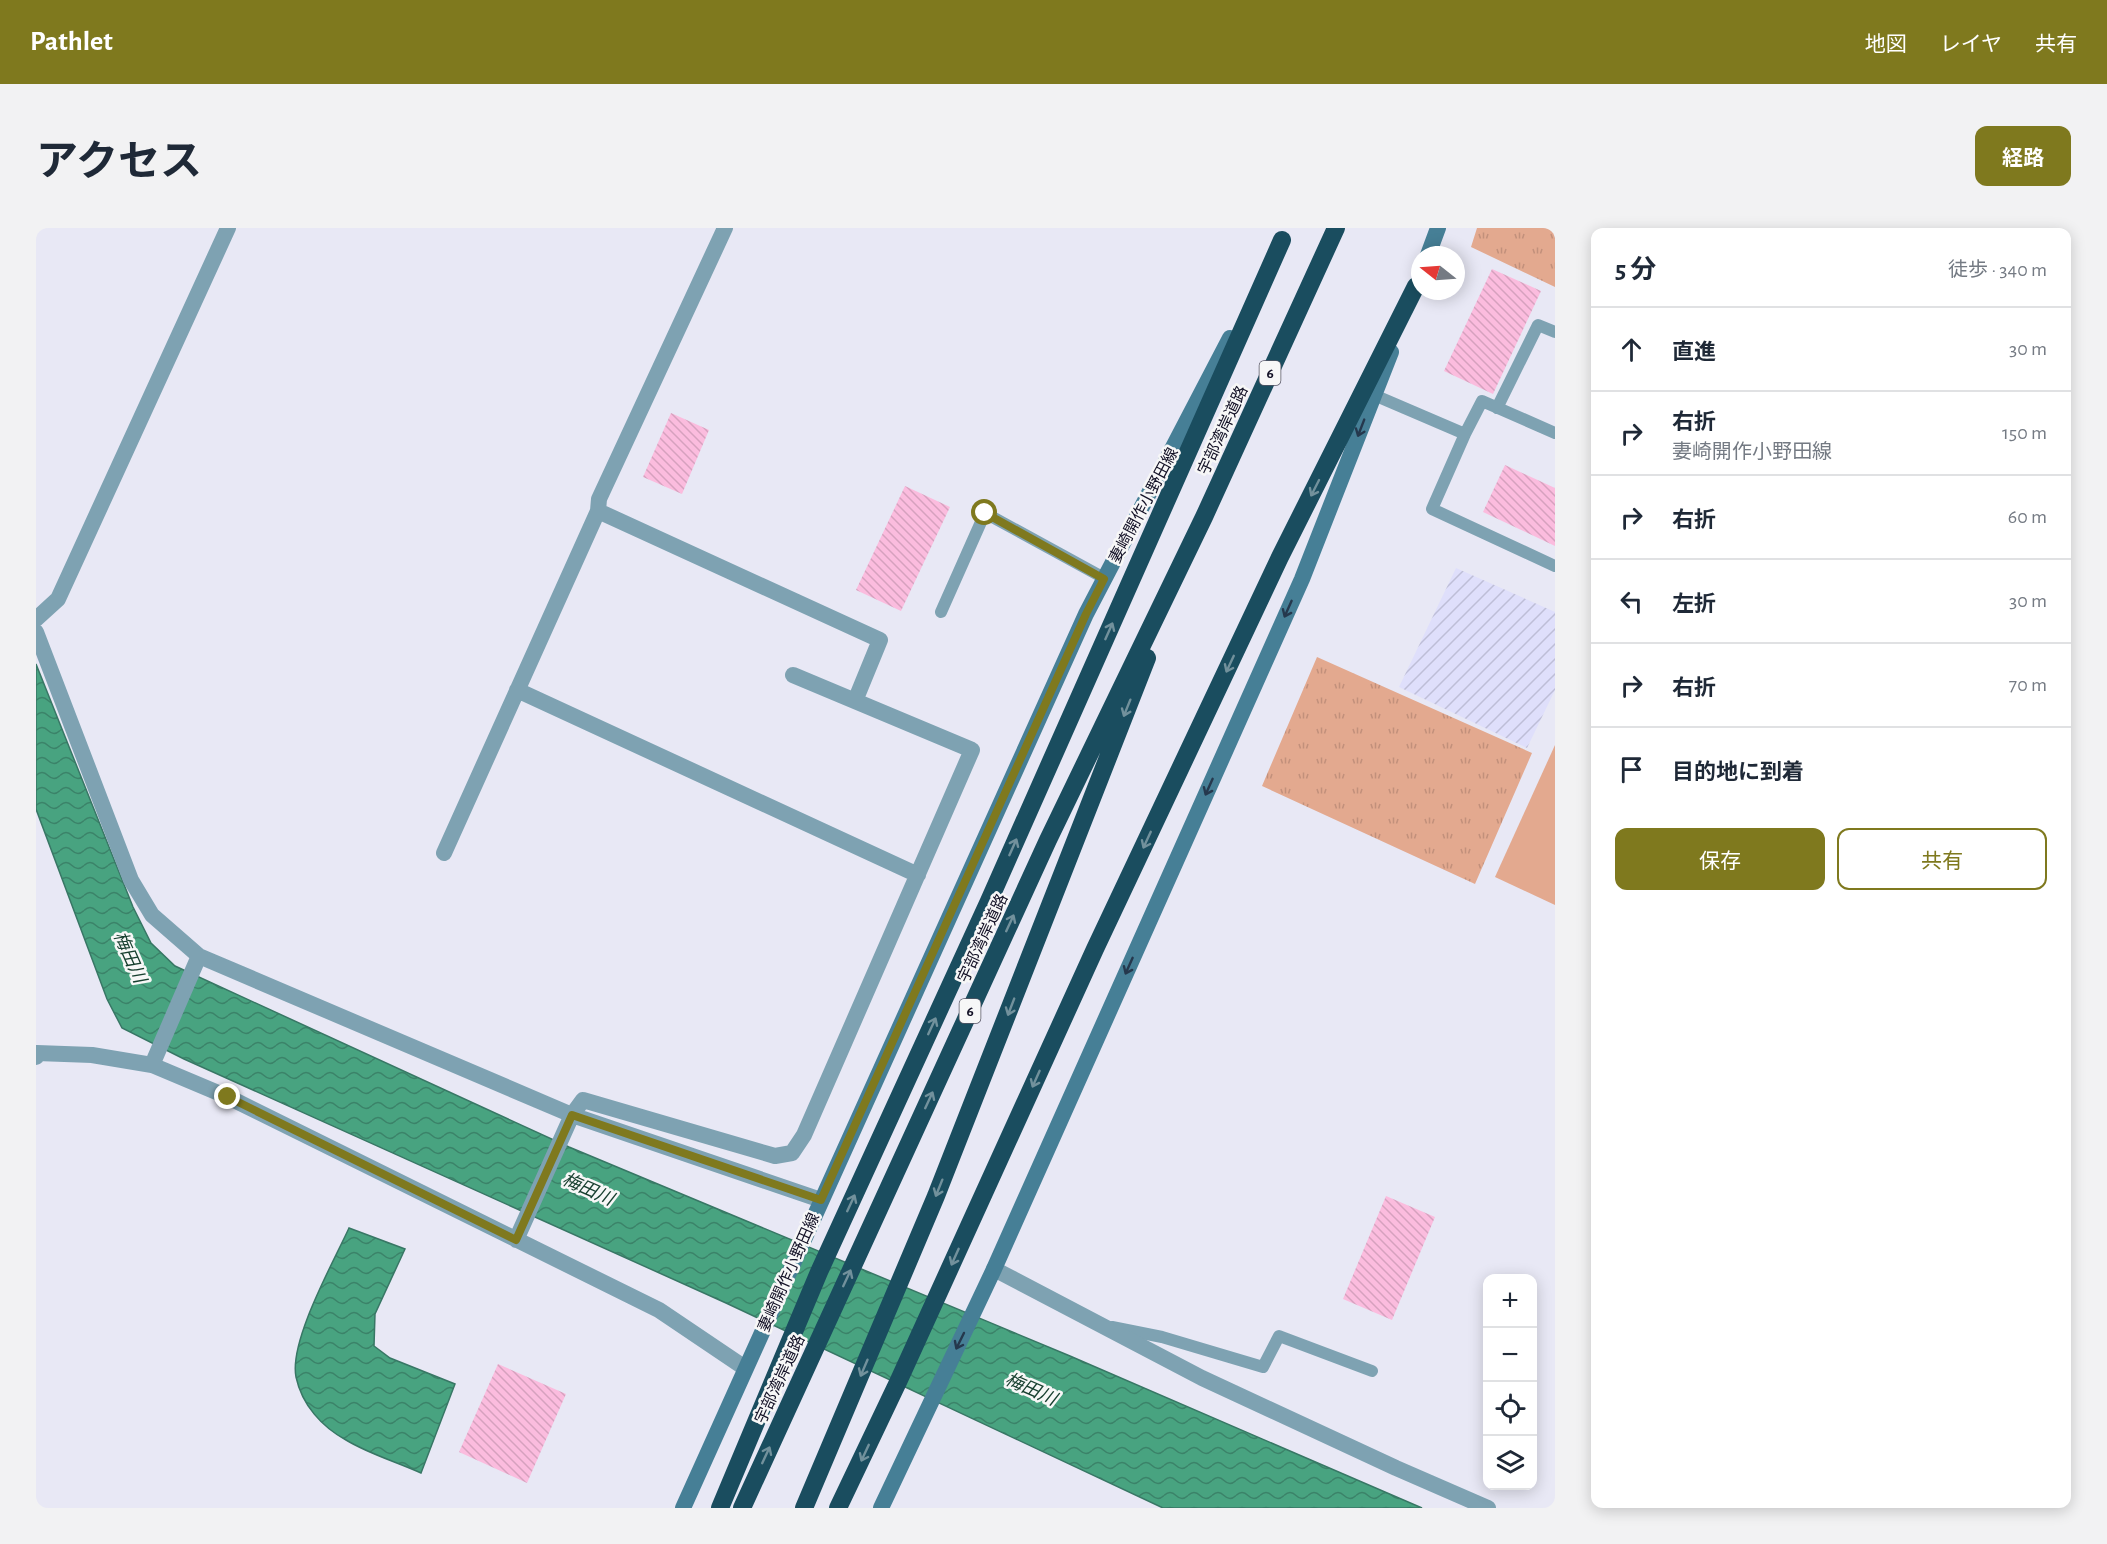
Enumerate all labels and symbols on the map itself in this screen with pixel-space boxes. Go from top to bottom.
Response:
north arrow [1411,246,1465,300]
road number: 6 [1260,361,1280,385]
street label: 宇部湾岸道路 [1194,383,1250,477]
one-way arrow [1355,419,1366,437]
street label: 妻崎開作小野田線 [1106,445,1181,566]
one-way arrow [1308,479,1320,497]
route start [971,499,997,525]
one-way arrow [1282,600,1294,618]
one-way arrow [1103,622,1115,640]
one-way arrow [1223,654,1235,672]
one-way arrow [1121,698,1132,716]
one-way arrow [1203,778,1214,796]
one-way arrow [1140,830,1152,848]
one-way arrow [1007,839,1019,857]
street label: 宇部湾岸道路 [954,891,1010,985]
one-way arrow [1005,915,1017,933]
water label: 梅田川 [110,928,151,988]
one-way arrow [1123,956,1135,974]
one-way arrow [1005,997,1016,1016]
road number: 6 [960,999,980,1023]
one-way arrow [926,1017,938,1035]
one-way arrow [1030,1070,1041,1088]
route end [214,1083,240,1109]
one-way arrow [923,1092,935,1110]
water label: 梅田川 [559,1169,619,1210]
one-way arrow [933,1178,944,1197]
one-way arrow [845,1195,857,1213]
street label: 妻崎開作小野田線 [755,1210,822,1334]
one-way arrow [949,1247,961,1265]
one-way arrow [842,1269,854,1287]
one-way arrow [954,1331,965,1349]
street label: 宇部湾岸道路 [751,1332,807,1426]
one-way arrow [858,1358,869,1377]
water label: 梅田川 [1002,1369,1062,1410]
one-way arrow [858,1443,870,1461]
one-way arrow [761,1446,772,1464]

